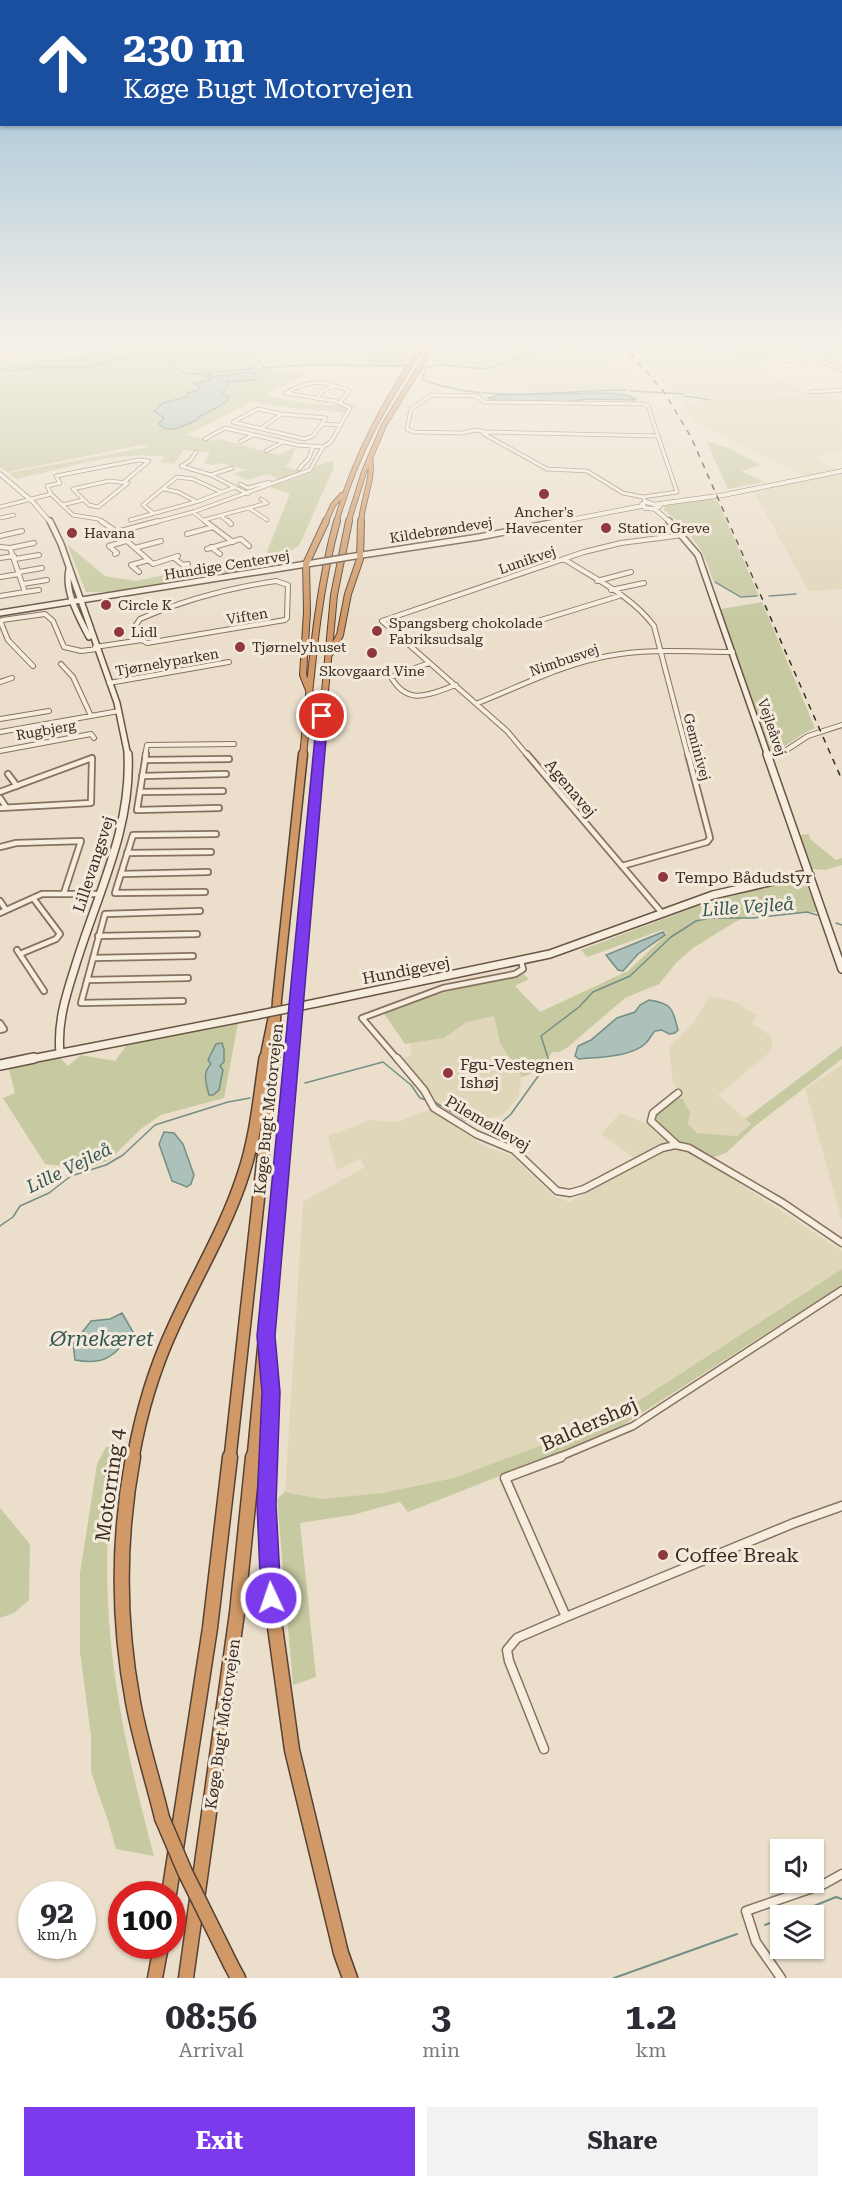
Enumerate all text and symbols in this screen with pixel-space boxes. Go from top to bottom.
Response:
text: 230 m [123,23,245,72]
icon: ahead [24,24,102,102]
text: Køge Bugt Motorvejen [123,73,414,105]
marker: Ancher's Havecenter [537,487,551,501]
place label: Ancher's Havecenter [505,504,583,536]
street label: Kildebrøndevej [388,514,494,546]
place label: Station Greve [618,520,710,536]
marker: Station Greve [599,521,613,535]
place label: Havana [84,525,135,541]
marker: Havana [65,526,79,540]
street label: Lunikvej [496,543,558,577]
street label: Hundige Centervej [163,547,291,583]
place label: Circle K [118,597,172,613]
marker: Circle K [99,598,113,612]
street label: Viften [225,605,269,627]
place label: Spangsberg chokolade Fabriksudsalg [389,615,543,647]
place label: Lidl [131,624,158,640]
marker: Spangsberg chokolade Fabriksudsalg [370,624,384,638]
marker: Lidl [112,625,126,639]
place label: Tjørnelyhuset [252,639,346,655]
marker: Tjørnelyhuset [233,640,247,654]
street label: Nimbusvej [527,641,601,679]
street label: Tjørnelyparken [114,645,220,679]
marker: Skovgaard Vine [365,646,379,660]
place label: Skovgaard Vine [319,663,425,679]
pin [296,690,347,741]
street label: Vejleåvej [755,696,789,758]
icon: arrive [305,699,338,732]
street label: Geminivej [680,711,714,783]
street label: Rugbjerg [15,717,77,743]
street label: Agenavej [541,755,600,821]
street label: Lillevangsvej [69,813,118,915]
place label: Tempo Bådudstyr [675,868,812,887]
marker: Tempo Bådudstyr [656,870,670,884]
water label: Lille Vejleå [700,893,795,920]
street label: Hundigevej [361,953,451,988]
street label: Køge Bugt Motorvejen [250,1022,287,1196]
place label: Fgu-Vestegnen Ishøj [460,1055,574,1092]
marker: Fgu-Vestegnen Ishøj [441,1066,455,1080]
street label: Pilemøllevej [442,1091,534,1155]
water label: Lille Vejleå [22,1138,115,1198]
water label: Ørnekæret [48,1327,154,1351]
street label: Baldershøj [537,1392,641,1456]
street label: Motorring 4 [90,1426,130,1543]
place label: Coffee Break [675,1543,799,1567]
marker: Coffee Break [656,1548,670,1562]
position arrow [239,1566,303,1630]
street label: Køge Bugt Motorvejen [201,1638,244,1811]
map controls [770,1839,824,1959]
button: sound [770,1839,824,1893]
speed limit sign: 100 [108,1881,186,1959]
text: 92 [40,1895,74,1930]
button: layers [770,1905,824,1959]
text: km/h [37,1926,77,1944]
text: 08:56 [165,1996,257,2038]
text: 3 [431,1996,451,2038]
text: 1.2 [625,1996,677,2038]
text: Arrival [179,2038,244,2062]
text: min [422,2038,460,2062]
text: km [635,2038,666,2062]
button: Exit [24,2107,415,2176]
button: Share [427,2107,818,2176]

